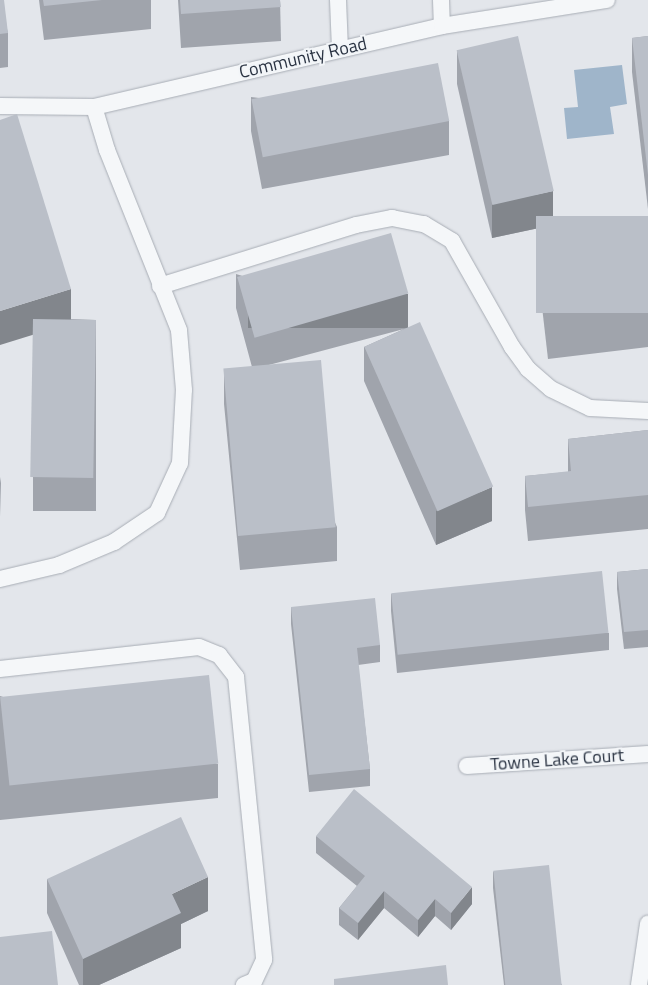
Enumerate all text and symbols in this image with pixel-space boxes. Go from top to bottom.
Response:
street label: Community Road [237,33,369,83]
street label: Towne Lake Court [489,745,625,775]

